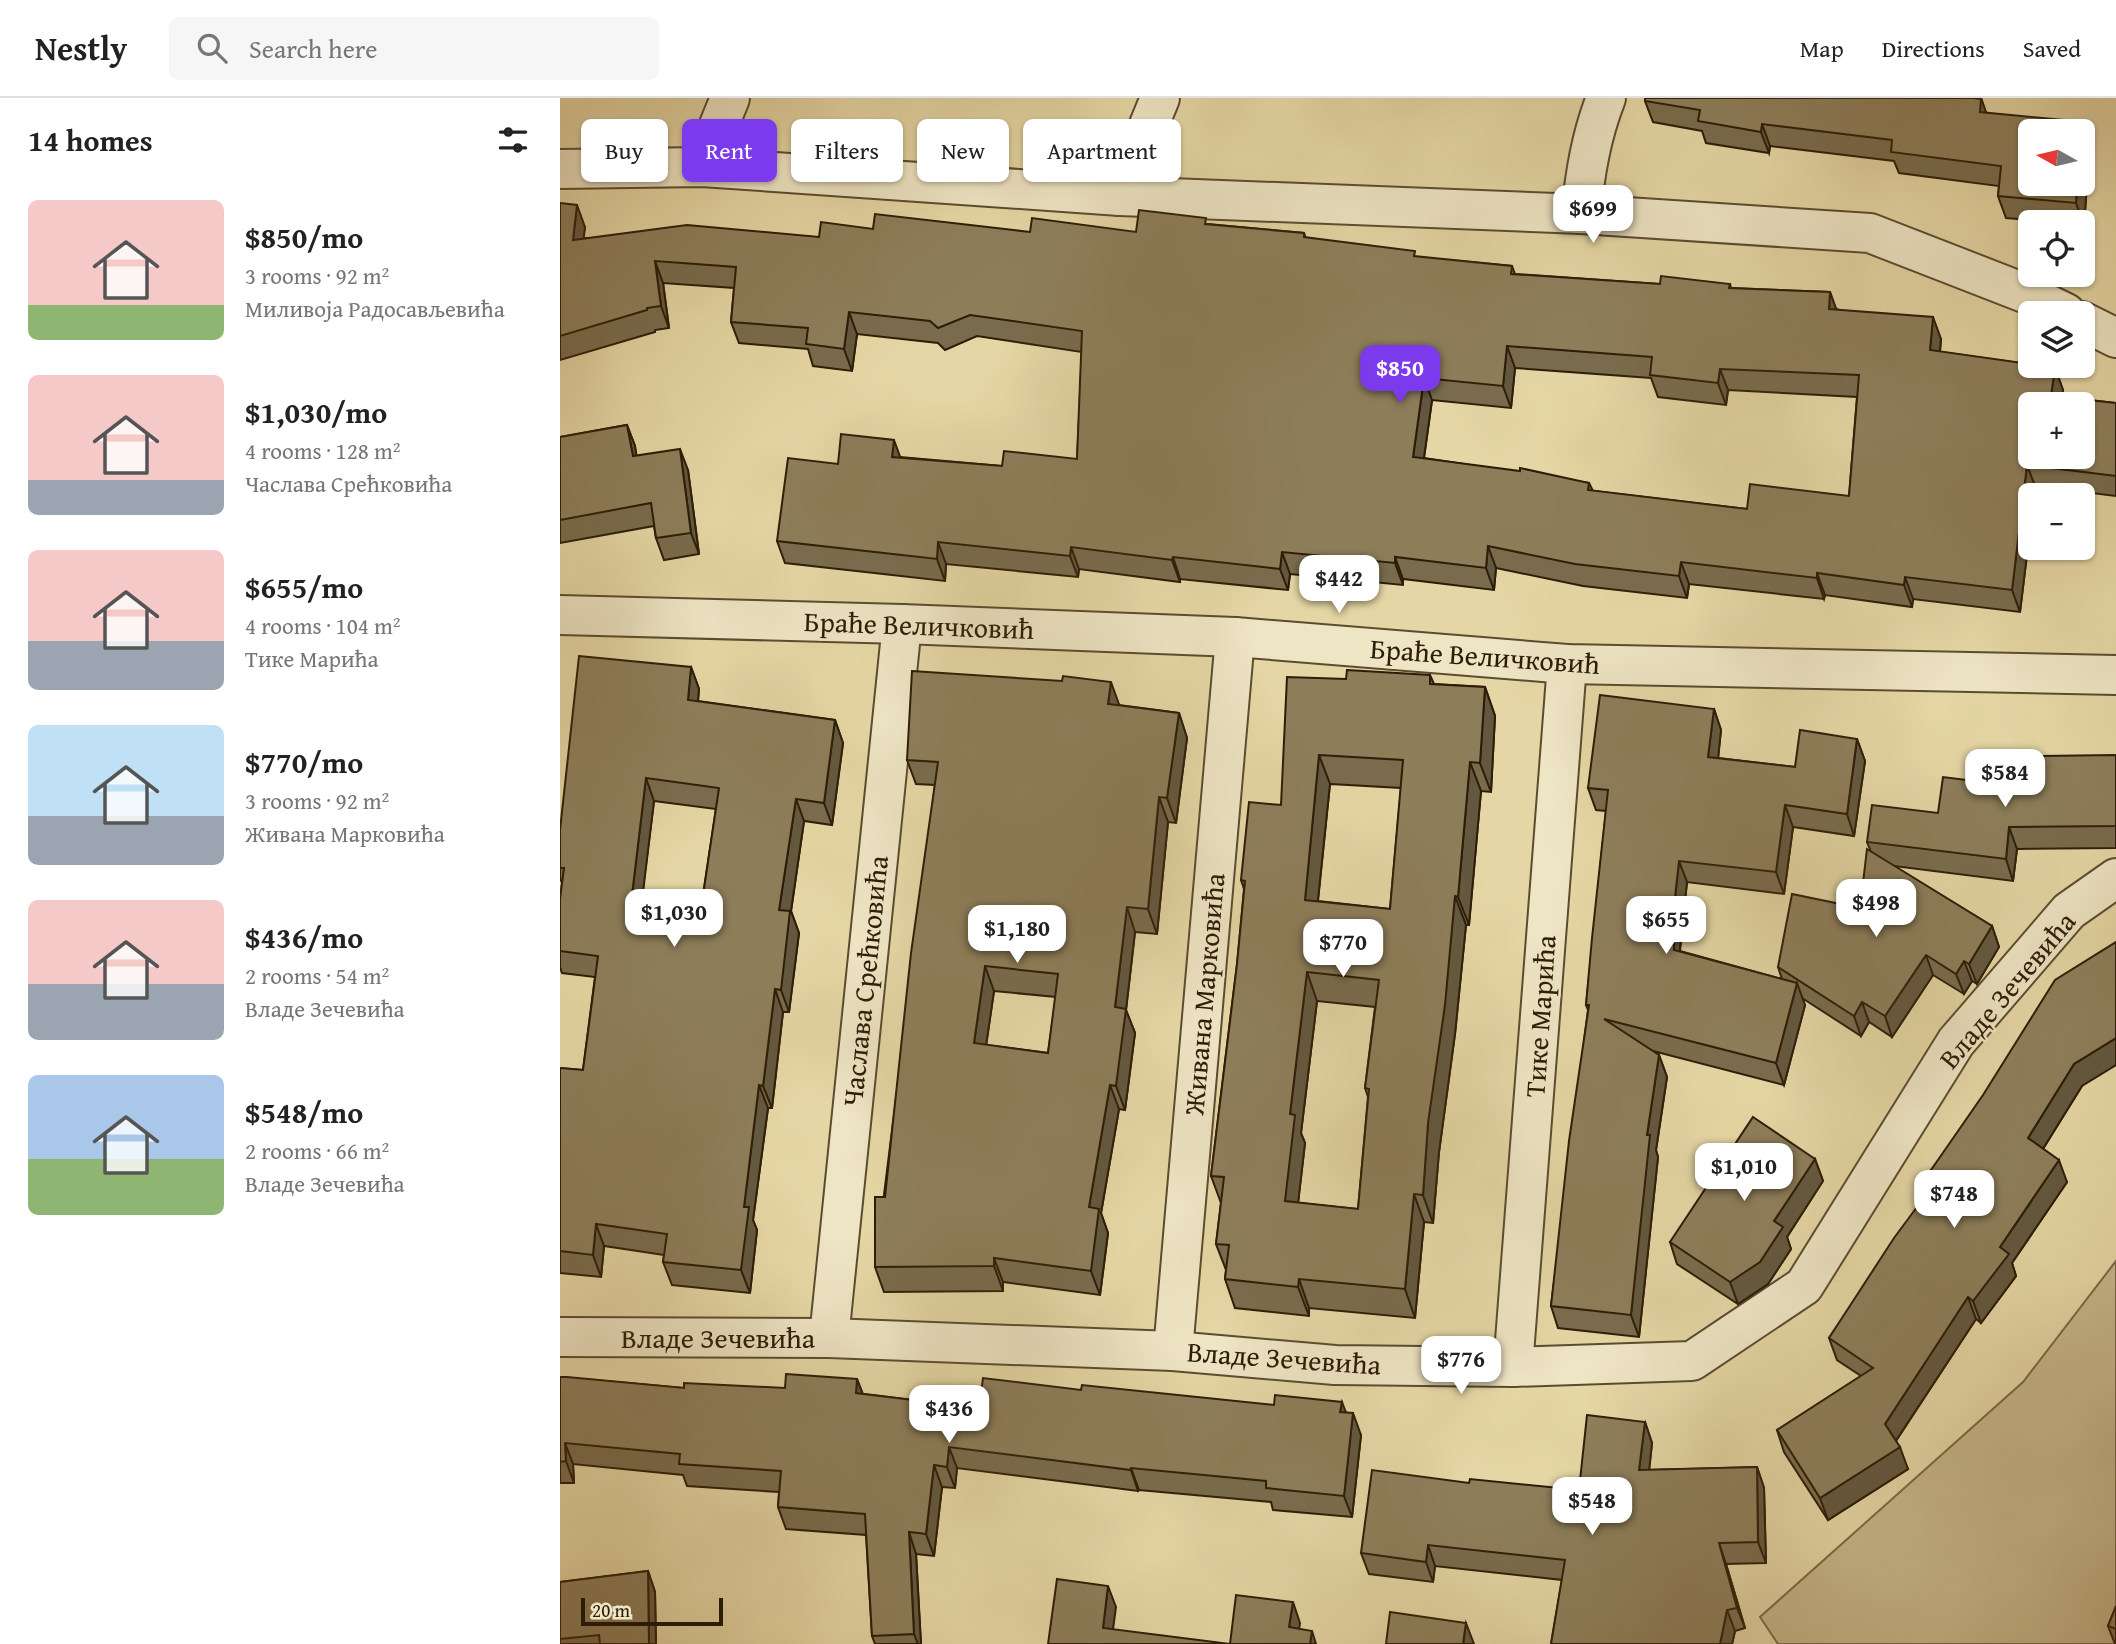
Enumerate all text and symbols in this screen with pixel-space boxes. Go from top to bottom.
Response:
search box [169,17,659,80]
text: Nestly [35,24,127,72]
icon: search [193,29,231,67]
text: Search here [249,29,377,68]
text: Map [1800,31,1844,66]
text: Directions [1882,31,1985,66]
text: Saved [2023,31,2081,66]
text: 14 homes [28,118,153,162]
chip: Buy [581,119,668,182]
chip: Rent [682,119,777,182]
chip: Filters [791,119,903,182]
chip: New [917,119,1009,182]
chip: Apartment [1023,119,1181,182]
north arrow [2018,119,2095,196]
map controls [2018,119,2095,560]
icon: filters [494,121,532,159]
pin: $699 [1552,186,1634,245]
text: $699 [1569,191,1617,224]
button: locate [2018,210,2095,287]
text: $850/mo [245,215,363,259]
icon: home [84,228,168,312]
text: 3 rooms · 92 m² [245,259,389,292]
text: Миливоја Радосављевића [245,292,505,325]
button: layers [2018,301,2095,378]
pin: $850 [1359,345,1441,405]
text: $850 [1376,351,1424,384]
text: $1,030/mo [245,390,387,434]
button: + [2018,392,2095,469]
icon: home [84,403,168,487]
text: 4 rooms · 128 m² [245,434,400,467]
text: Часлава Срећковића [245,467,452,500]
button: − [2018,483,2095,560]
pin: $442 [1298,556,1380,615]
text: $442 [1315,561,1363,594]
text: $655/mo [245,565,363,609]
icon: home [84,578,168,662]
street label: Браће Величковић [803,600,1035,649]
text: 4 rooms · 104 m² [245,609,400,642]
street label: Браће Величковић [1369,627,1602,684]
text: Тике Марића [245,642,378,675]
text: $770/mo [245,740,363,784]
pin: $584 [1964,750,2046,809]
icon: home [84,753,168,837]
text: $584 [1981,755,2029,788]
text: 3 rooms · 92 m² [245,784,389,817]
text: Живана Марковића [245,817,445,850]
street label: Часлава Срећковића [831,853,898,1109]
street label: Живана Марковића [1172,870,1235,1118]
pin: $498 [1835,880,1917,939]
text: $498 [1852,885,1900,918]
pin: $1,030 [617,890,731,949]
text: $1,030 [641,895,707,928]
pin: $655 [1625,896,1707,956]
text: $655 [1642,902,1690,935]
street label: Владе Зечевића [1928,902,2085,1077]
pin: $1,180 [960,906,1074,965]
text: $1,180 [984,911,1050,944]
text: $436/mo [245,915,363,959]
pin: $770 [1302,920,1384,979]
text: $770 [1319,925,1367,958]
icon: home [84,928,168,1012]
street label: Тике Марића [1513,933,1566,1098]
text: 2 rooms · 54 m² [245,959,389,992]
text: Владе Зечевића [245,992,405,1025]
text: $548/mo [245,1090,363,1134]
icon: home [84,1103,168,1187]
text: 2 rooms · 66 m² [245,1134,389,1167]
pin: $1,010 [1687,1144,1801,1203]
text: $1,010 [1711,1149,1777,1182]
text: Владе Зечевића [245,1167,405,1200]
pin: $748 [1913,1170,1995,1230]
text: $748 [1930,1176,1978,1209]
street label: Владе Зечевића [621,1317,816,1358]
street label: Владе Зечевића [1186,1330,1383,1385]
pin: $776 [1420,1336,1502,1396]
text: $776 [1437,1342,1485,1375]
pin: $436 [908,1386,990,1445]
text: $436 [925,1391,973,1424]
pin: $548 [1551,1478,1633,1537]
text: $548 [1568,1483,1616,1516]
scale bar [581,1595,723,1627]
text: 20 m [592,1596,630,1624]

